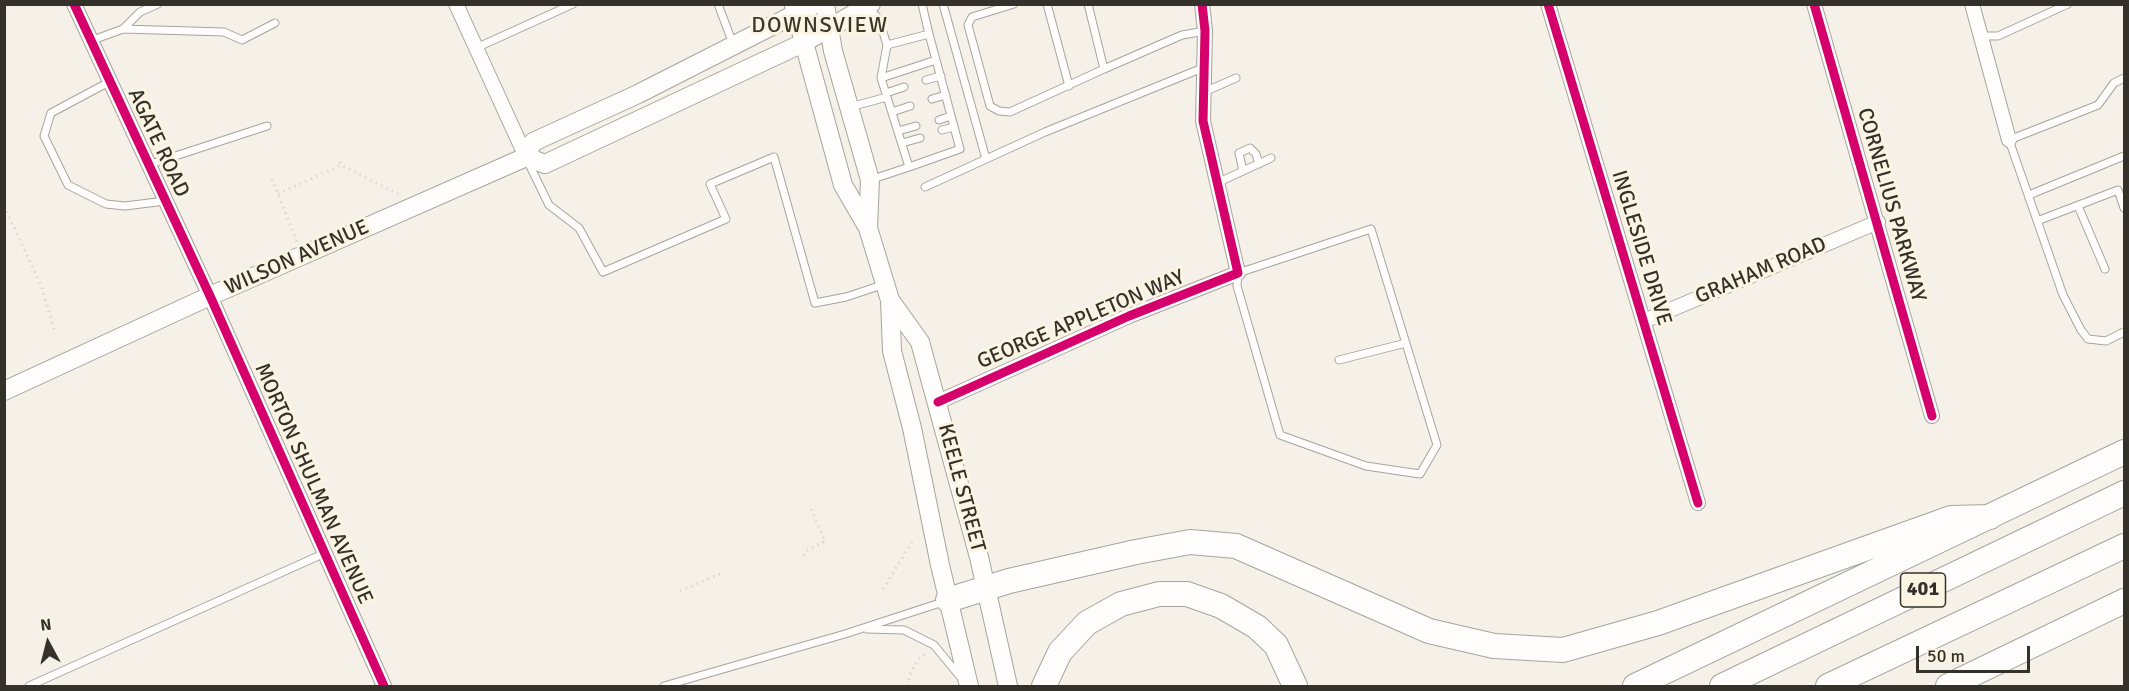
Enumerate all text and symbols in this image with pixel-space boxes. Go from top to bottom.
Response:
district label: DOWNSVIEW [751,13,889,39]
street label: AGATE ROAD [122,85,194,201]
street label: CORNELIUS PARKWAY [1851,105,1931,305]
street label: INGLESIDE DRIVE [1605,167,1677,329]
street label: WILSON AVENUE [221,215,373,301]
street label: GRAHAM ROAD [1692,232,1830,310]
street label: GEORGE APPLETON WAY [974,265,1188,375]
street label: MORTON SHULMAN AVENUE [248,360,378,608]
street label: KEELE STREET [932,421,990,555]
road number: 401 [1900,573,1946,607]
north arrow [18,613,78,673]
text: N [39,615,53,636]
scale bar [1919,634,2033,672]
text: 50 m [1927,645,1965,667]

